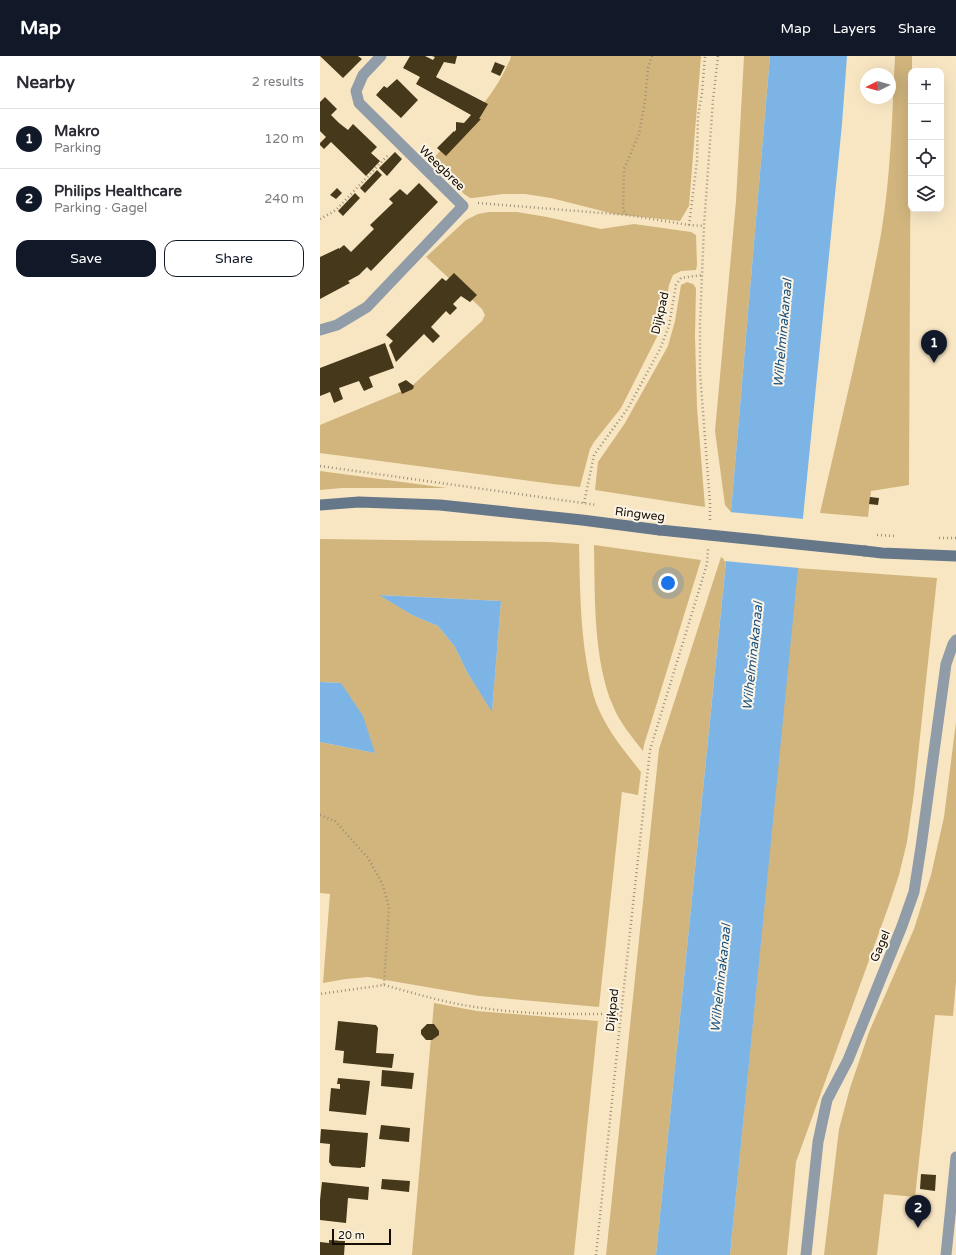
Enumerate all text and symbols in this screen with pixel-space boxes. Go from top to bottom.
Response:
text: Map [20,17,61,39]
text: Map [781,20,811,37]
text: Layers [833,20,876,37]
text: Share [898,20,936,37]
north arrow [860,68,896,104]
map controls [908,68,944,212]
button: + [908,68,944,104]
text: Nearby [16,72,75,93]
text: 2 results [252,74,304,90]
button: − [908,104,944,140]
text: Makro [54,122,100,140]
text: 1 [25,131,33,147]
text: 120 m [264,131,304,147]
text: Parking [54,140,101,156]
button: locate [908,140,944,176]
street label: Weegbree [416,143,468,193]
button: layers [908,176,944,212]
text: Philips Healthcare [54,182,182,200]
text: 2 [25,191,33,207]
text: 240 m [264,191,304,207]
text: Parking · Gagel [54,200,147,216]
button: Save [16,240,156,277]
button: Share [164,240,304,277]
water label: Wilhelminakanaal [770,277,796,388]
street label: Dijkpad [648,290,672,336]
pin: 1 [921,330,947,363]
street label: Ringweg [614,504,666,524]
your location [658,573,678,593]
water label: Wilhelminakanaal [739,600,767,711]
water label: Wilhelminakanaal [707,922,735,1033]
street label: Gagel [867,928,893,964]
street label: Dijkpad [603,988,621,1032]
pin: 2 [905,1195,931,1228]
scale bar [332,1227,391,1246]
text: 20 m [338,1229,365,1242]

